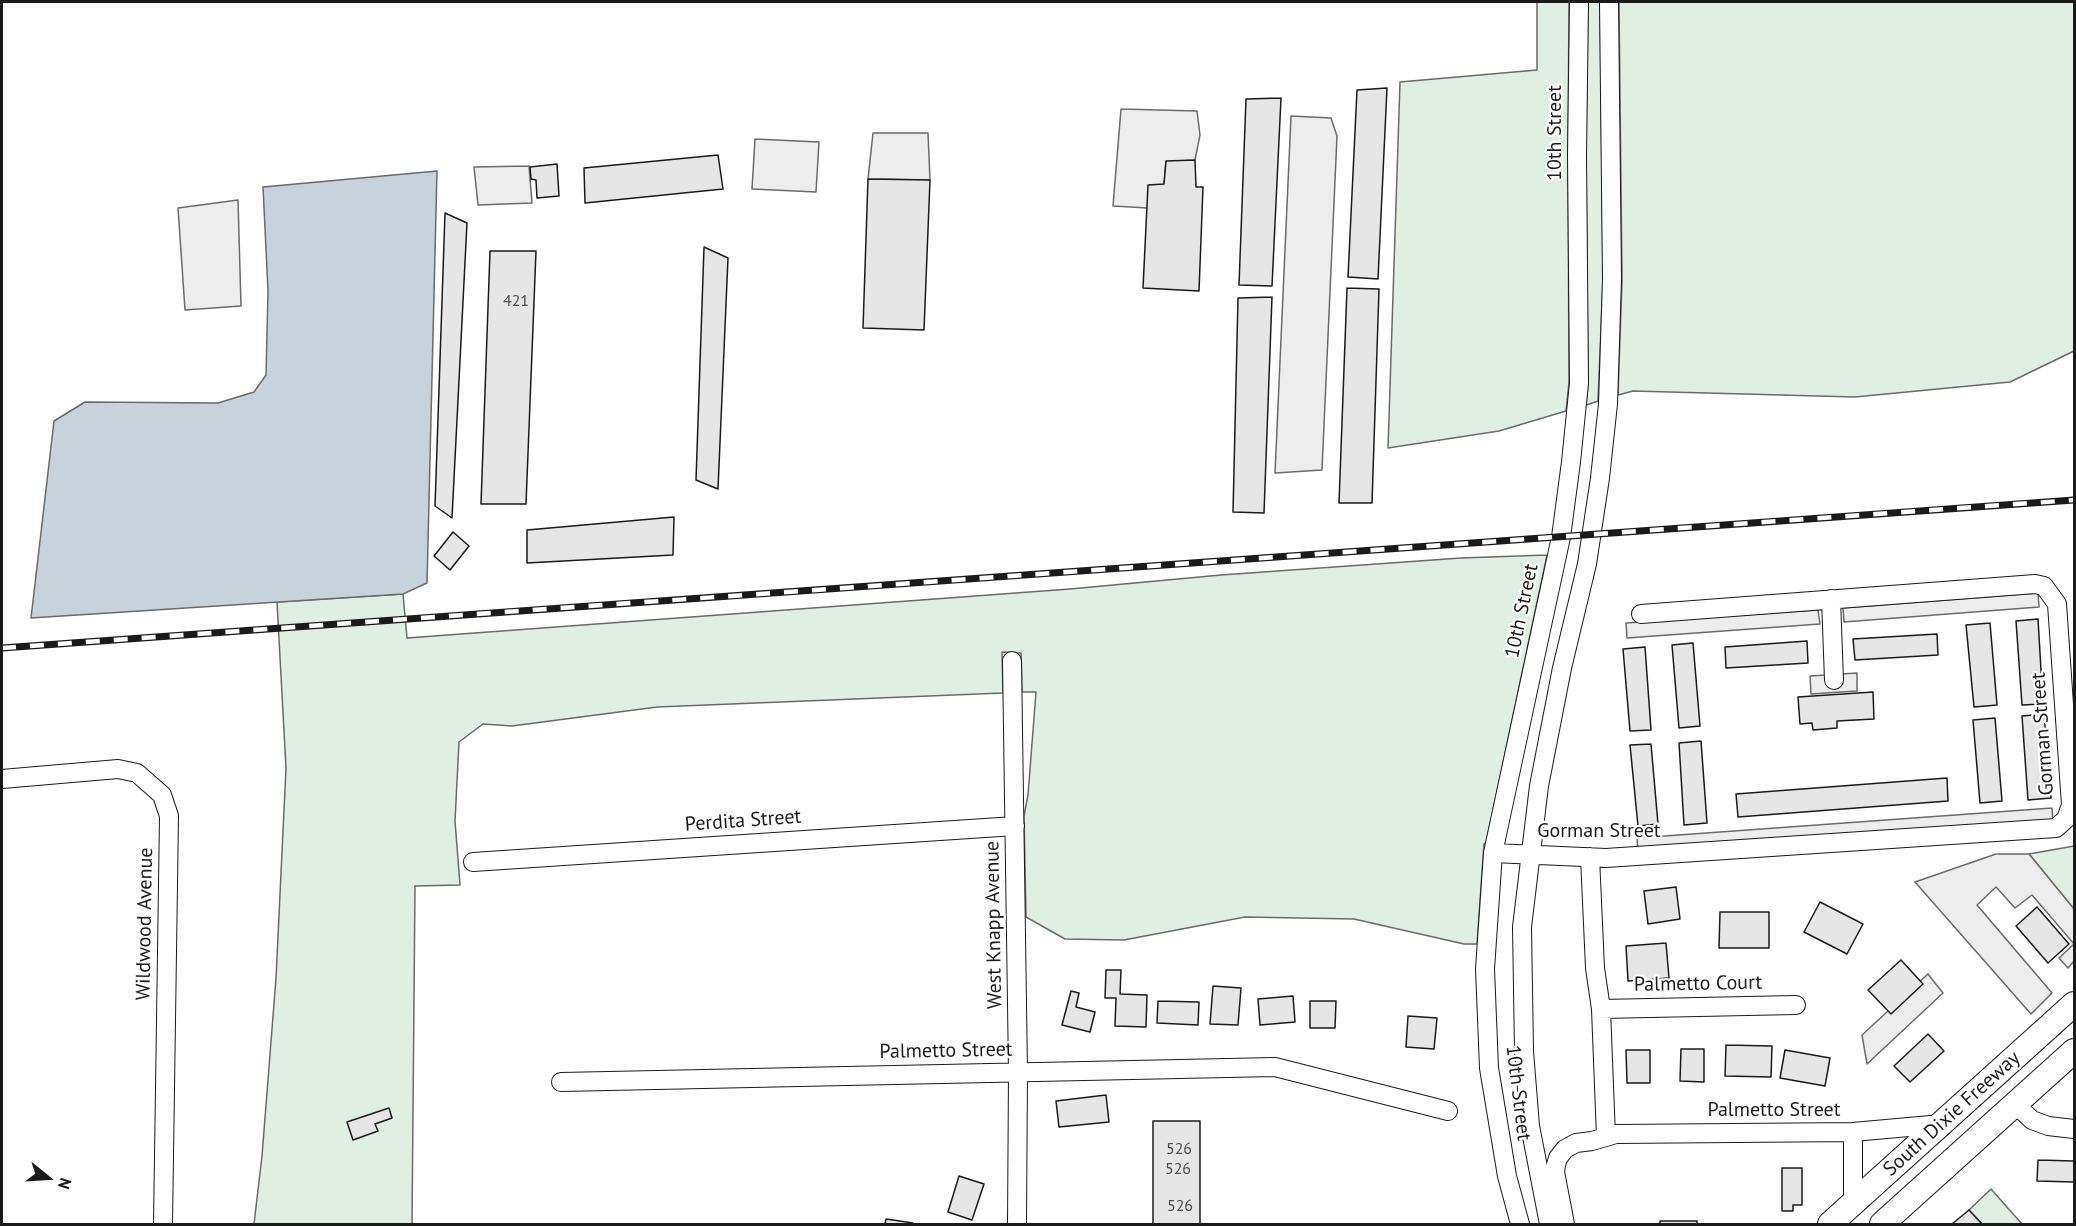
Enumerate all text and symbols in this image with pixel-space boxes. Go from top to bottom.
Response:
street label: 10th Street [1543,85,1567,181]
house number: 421 [503,291,529,311]
street label: 10th Street [1500,562,1544,660]
street label: Gorman Street [2027,672,2059,796]
street label: Perdita Street [684,805,802,837]
street label: Gorman Street [1537,819,1661,843]
street label: West Knapp Avenue [981,841,1007,1009]
street label: Wildwood Avenue [132,847,158,1001]
street label: Palmetto Court [1634,971,1762,997]
street label: Palmetto Street [879,1038,1013,1064]
street label: 10th Street [1500,1044,1536,1142]
street label: South Dixie Freeway [1879,1046,2025,1182]
street label: Palmetto Street [1707,1098,1841,1122]
house number: 526 [1166,1139,1192,1159]
north arrow [18,1148,78,1208]
house number: 526 [1165,1159,1191,1179]
text: N [54,1175,76,1192]
house number: 526 [1167,1196,1193,1216]

